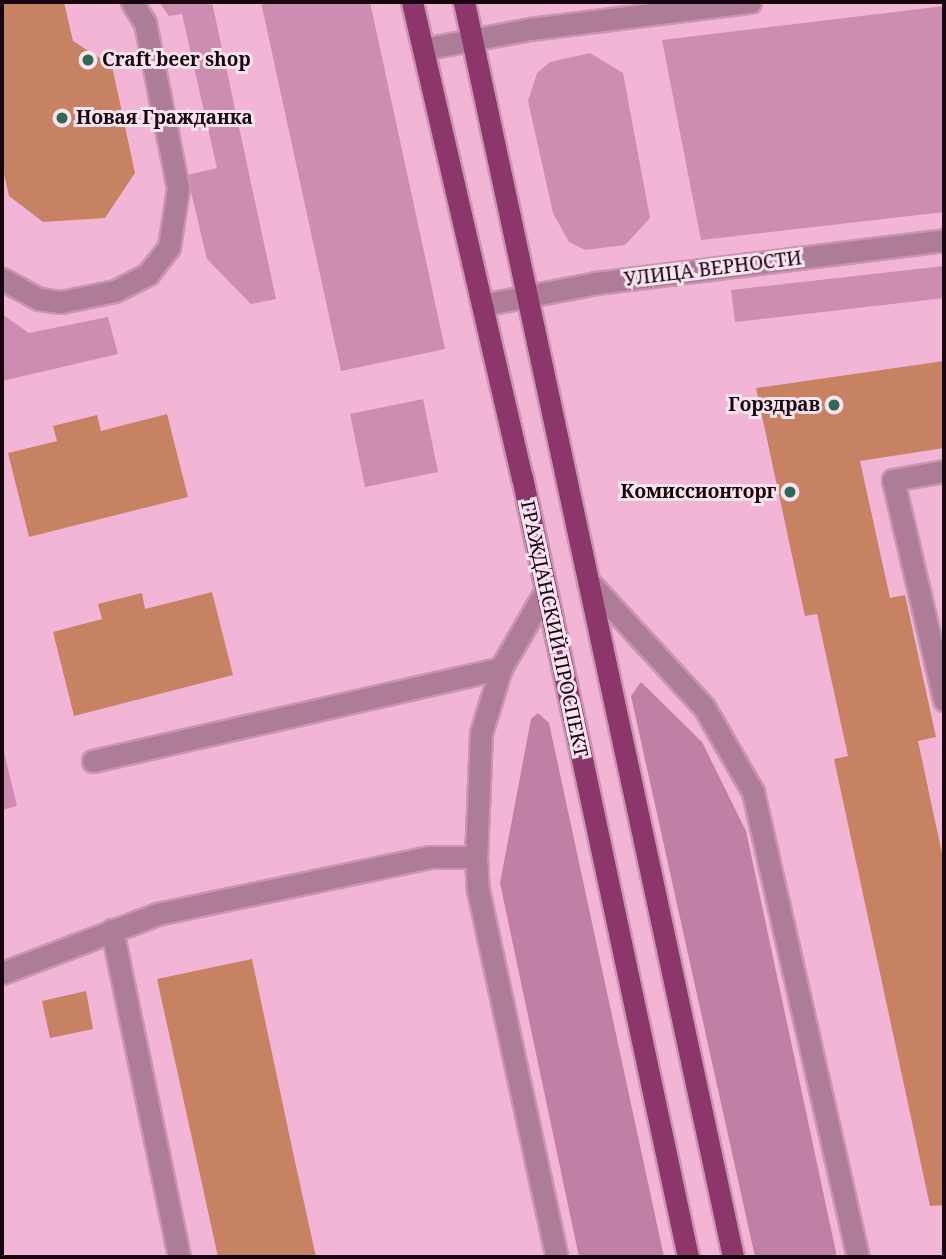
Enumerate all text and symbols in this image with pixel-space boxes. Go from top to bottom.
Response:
place label: Craft beer shop [102,49,251,71]
marker: Craft beer shop [80,52,96,68]
place label: Новая Гражданка [76,107,253,129]
marker: Новая Гражданка [54,110,70,126]
street label: УЛИЦА ВЕРНОСТИ [623,247,803,291]
place label: Горздрав [728,394,820,416]
marker: Горздрав [826,397,842,413]
place label: Комиссионторг [621,481,776,503]
marker: Комиссионторг [782,484,798,500]
street label: ГРАЖДАНСКИЙ ПРОСПЕКТ [516,499,592,759]

